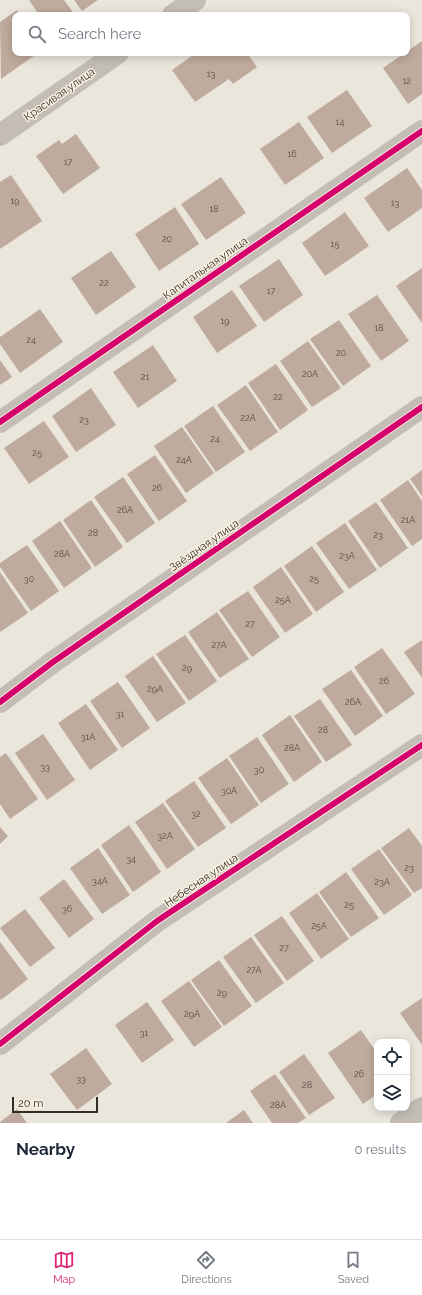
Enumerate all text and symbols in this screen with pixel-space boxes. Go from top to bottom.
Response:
search box [12,12,410,56]
icon: search [26,23,48,45]
text: Search here [58,25,141,43]
street label: Красивая улица [21,65,97,124]
house number: 13 [207,69,216,79]
house number: 12 [403,76,412,86]
house number: 14 [336,117,344,127]
house number: 16 [287,149,297,159]
house number: 17 [64,157,72,167]
house number: 19 [10,196,20,206]
house number: 13 [391,198,400,208]
house number: 18 [209,204,219,214]
street label: Капитальная улица [160,234,250,303]
house number: 20 [162,234,173,244]
house number: 15 [331,239,339,249]
house number: 22 [99,278,109,288]
house number: 17 [267,286,275,296]
house number: 19 [220,316,230,326]
house number: 18 [374,323,384,333]
house number: 24 [26,335,36,345]
house number: 20 [336,348,347,358]
house number: 20А [302,369,318,379]
house number: 21 [141,372,149,382]
house number: 22 [273,392,283,402]
house number: 22А [240,413,256,423]
house number: 23 [79,415,89,425]
house number: 24 [210,434,220,444]
house number: 25 [32,448,42,458]
house number: 24А [176,455,192,465]
house number: 26 [152,483,163,493]
house number: 26А [117,505,133,515]
house number: 21А [401,515,415,525]
street label: Звёздная улица [167,517,241,574]
house number: 28 [88,528,98,538]
house number: 23 [373,530,383,540]
house number: 28А [54,549,70,559]
house number: 23А [339,551,355,561]
house number: 30 [24,574,35,584]
house number: 25 [309,574,319,584]
house number: 25А [275,595,291,605]
house number: 27 [245,619,255,629]
house number: 27А [211,640,227,650]
house number: 29 [182,663,192,673]
house number: 26 [379,676,390,686]
house number: 29А [147,684,163,694]
house number: 26А [345,697,361,707]
house number: 31 [116,709,124,719]
house number: 28 [318,725,328,735]
house number: 31А [81,732,95,742]
house number: 28А [284,743,300,753]
house number: 33 [40,762,50,772]
house number: 30 [254,765,265,775]
house number: 30А [221,786,237,796]
house number: 32 [191,809,201,819]
house number: 32А [157,831,173,841]
street label: Небесная улица [162,851,240,910]
house number: 34 [126,854,136,864]
house number: 23 [404,863,414,873]
house number: 34А [92,876,108,886]
house number: 23А [374,877,390,887]
house number: 25 [344,900,354,910]
house number: 36 [62,904,73,914]
house number: 25А [311,921,327,931]
house number: 27 [279,943,289,953]
house number: 27А [246,965,262,975]
house number: 29 [217,988,227,998]
house number: 29А [184,1009,200,1019]
house number: 31 [140,1028,148,1038]
map controls [374,1039,410,1111]
button: locate [374,1039,410,1075]
house number: 26 [354,1069,365,1079]
house number: 33 [76,1074,86,1084]
button: layers [374,1075,410,1111]
house number: 28 [302,1080,312,1090]
scale bar [12,1095,98,1114]
text: 20 m [18,1097,43,1110]
house number: 28А [270,1100,286,1110]
text: Nearby [16,1139,75,1159]
text: 0 results [355,1142,406,1157]
tab: Map [53,1249,75,1286]
tab: Directions [181,1249,232,1286]
tab: Saved [338,1249,369,1286]

